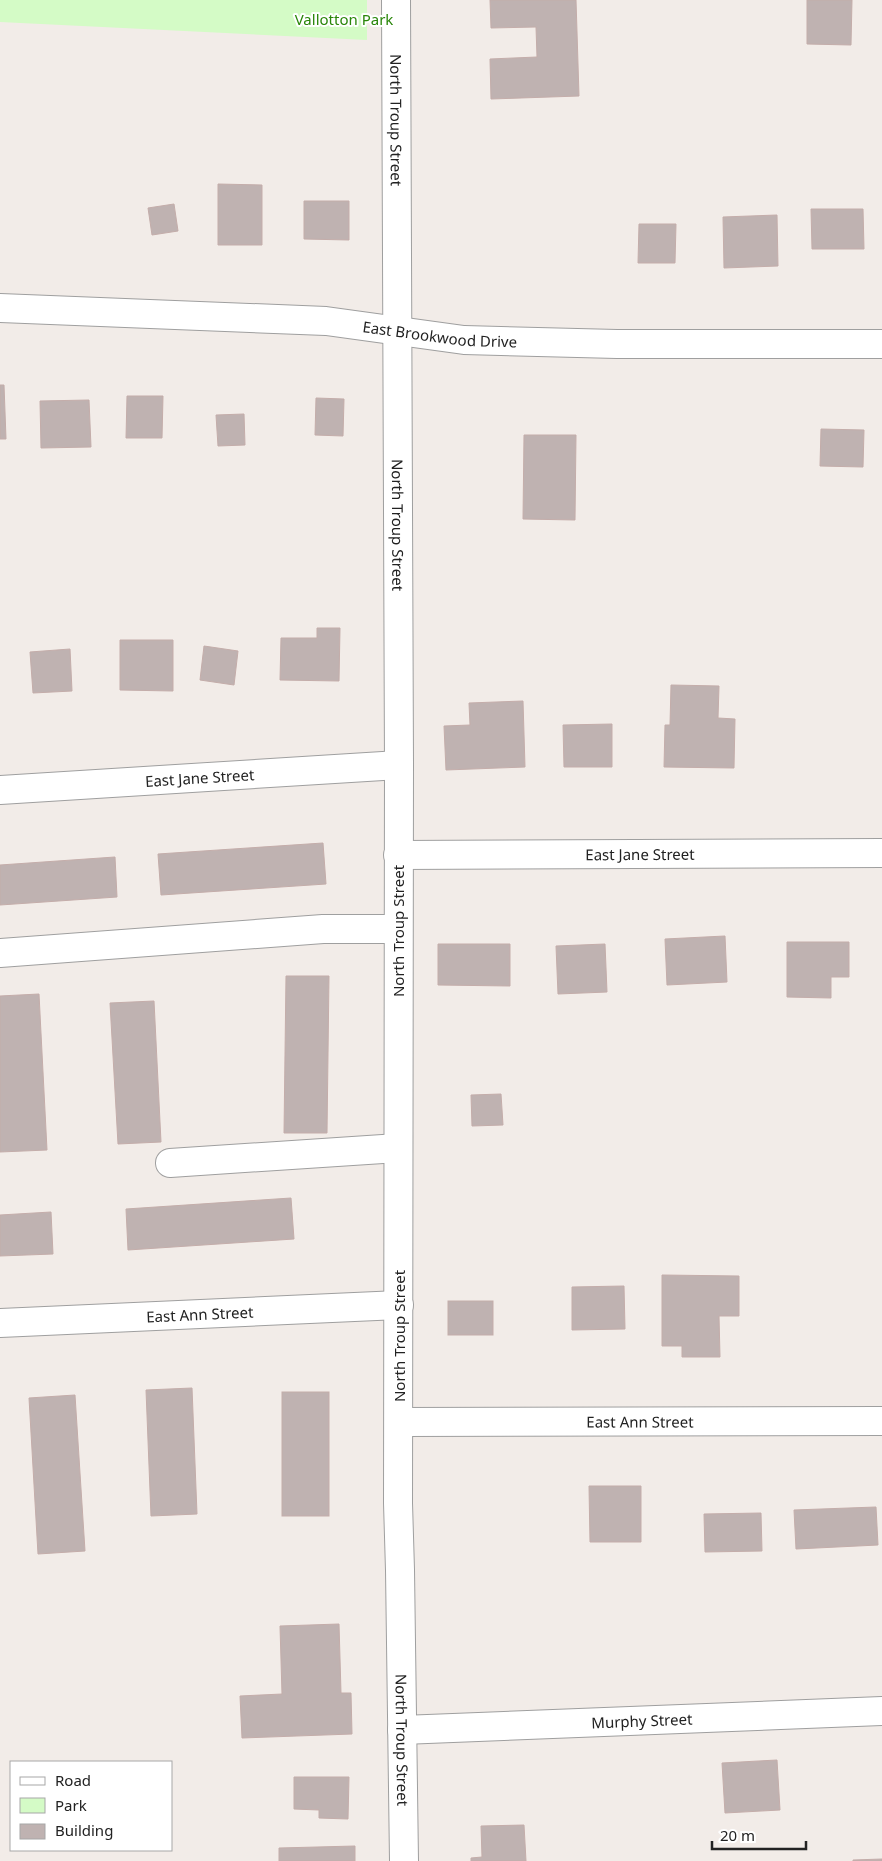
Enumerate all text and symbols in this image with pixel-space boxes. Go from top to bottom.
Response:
park label: Vallotton Park [295,9,393,29]
street label: North Troup Street [386,54,407,187]
street label: East Brookwood Drive [361,316,517,351]
street label: North Troup Street [388,459,408,592]
street label: East Jane Street [144,764,255,791]
street label: East Jane Street [585,844,695,864]
street label: North Troup Street [388,864,408,997]
street label: North Troup Street [389,1269,409,1402]
street label: East Ann Street [146,1302,254,1326]
street label: East Ann Street [586,1411,694,1432]
street label: North Troup Street [391,1674,413,1807]
street label: Murphy Street [591,1708,693,1732]
legend [10,1761,172,1851]
text: Road [55,1770,91,1790]
text: Park [55,1795,87,1815]
scale bar [712,1818,806,1850]
text: Building [55,1820,113,1840]
text: 20 m [720,1825,755,1845]

